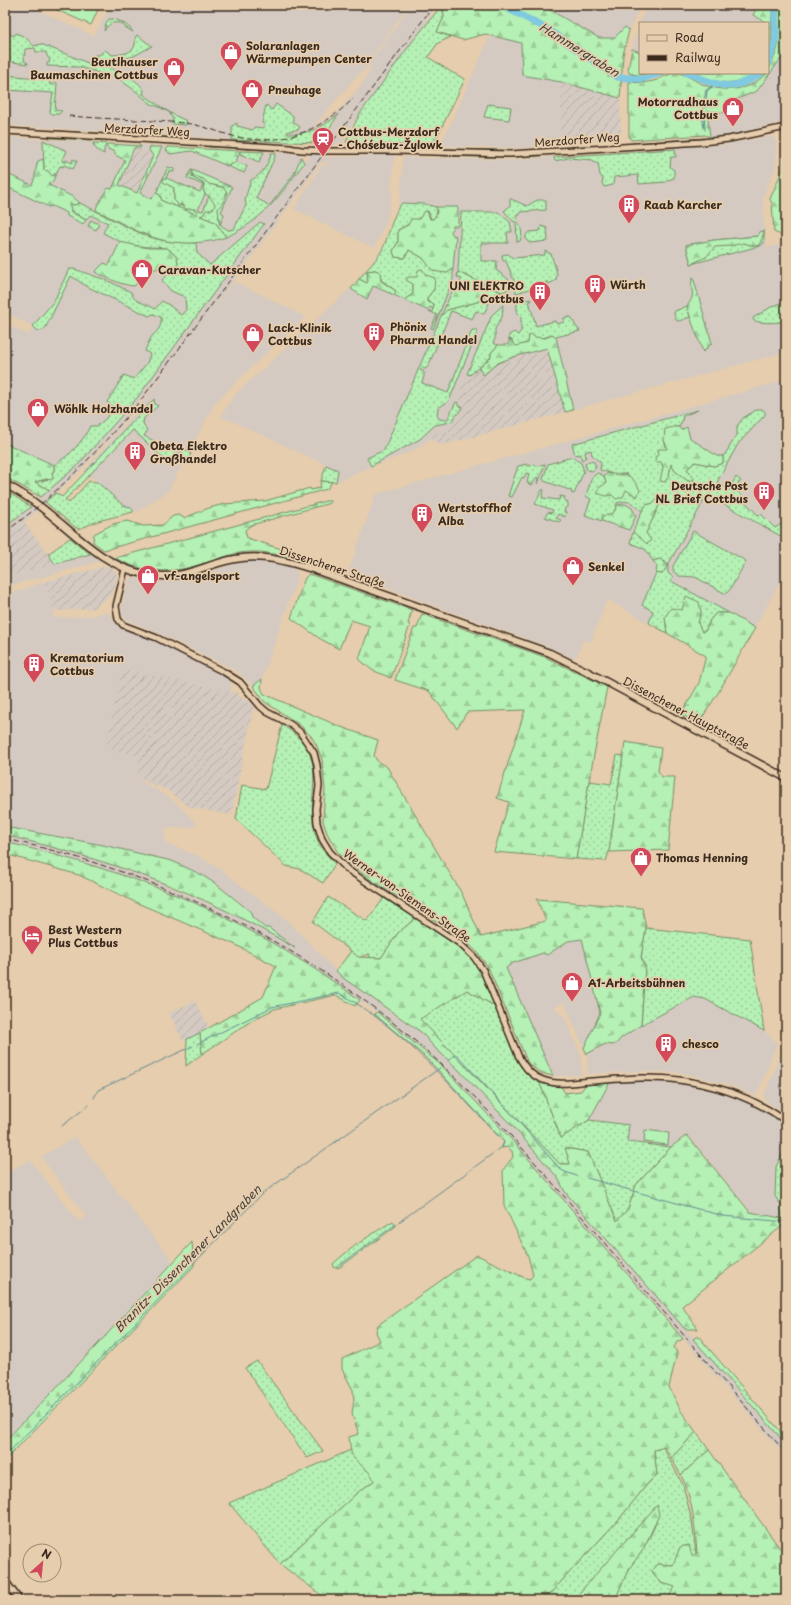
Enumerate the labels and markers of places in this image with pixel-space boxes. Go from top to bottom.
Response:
place label: Solaranlagen Wärmepumpen Center [246,37,372,67]
shop icon: Solaranlagen Wärmepumpen Center [218,39,244,72]
place label: Beutlhauser Baumaschinen Cottbus [30,53,158,83]
shop icon: Beutlhauser Baumaschinen Cottbus [161,55,187,88]
shop icon: Pneuhage [239,77,265,110]
place label: Pneuhage [268,81,321,98]
place label: Motorradhaus Cottbus [638,93,718,123]
shop icon: Motorradhaus Cottbus [720,95,746,128]
place label: Cottbus-Merzdorf - Chóśebuz-Žylowk [338,123,444,153]
station icon: Cottbus-Merzdorf - Chóśebuz-Žylowk [310,125,336,158]
building icon: Raab Karcher [616,192,642,225]
place label: Raab Karcher [644,196,722,213]
shop icon: Caravan-Kutscher [129,257,155,290]
place label: Caravan-Kutscher [158,261,261,278]
building icon: Würth [582,272,608,305]
place label: Würth [610,276,646,293]
place label: UNI ELEKTRO Cottbus [449,277,524,307]
building icon: UNI ELEKTRO Cottbus [527,279,553,312]
place label: Phönix Pharma Handel [390,318,477,348]
place label: Lack-Klinik Cottbus [268,319,332,349]
building icon: Phönix Pharma Handel [361,320,387,353]
shop icon: Lack-Klinik Cottbus [240,321,266,354]
shop icon: Wöhlk Holzhandel [25,396,51,429]
place label: Wöhlk Holzhandel [54,400,153,417]
place label: Obeta Elektro Großhandel [150,437,227,467]
building icon: Obeta Elektro Großhandel [122,439,148,472]
place label: Deutsche Post NL Brief Cottbus [655,477,748,507]
building icon: Deutsche Post NL Brief Cottbus [751,479,777,512]
place label: Wertstoffhof Alba [437,499,512,529]
building icon: Wertstoffhof Alba [409,501,435,534]
shop icon: Senkel [560,554,586,587]
place label: Senkel [588,558,624,575]
shop icon: vf-angelsport [135,563,161,596]
place label: vf-angelsport [164,567,240,584]
place label: Krematorium Cottbus [50,649,124,679]
building icon: Krematorium Cottbus [21,651,47,684]
shop icon: Thomas Henning [628,845,654,878]
place label: Thomas Henning [656,849,748,866]
place label: Best Western Plus Cottbus [48,921,122,951]
hotel icon: Best Western Plus Cottbus [19,923,45,956]
shop icon: A1-Arbeitsbühnen [559,970,585,1003]
place label: A1-Arbeitsbühnen [588,974,685,991]
building icon: chesco [653,1031,679,1064]
place label: chesco [682,1035,719,1052]

